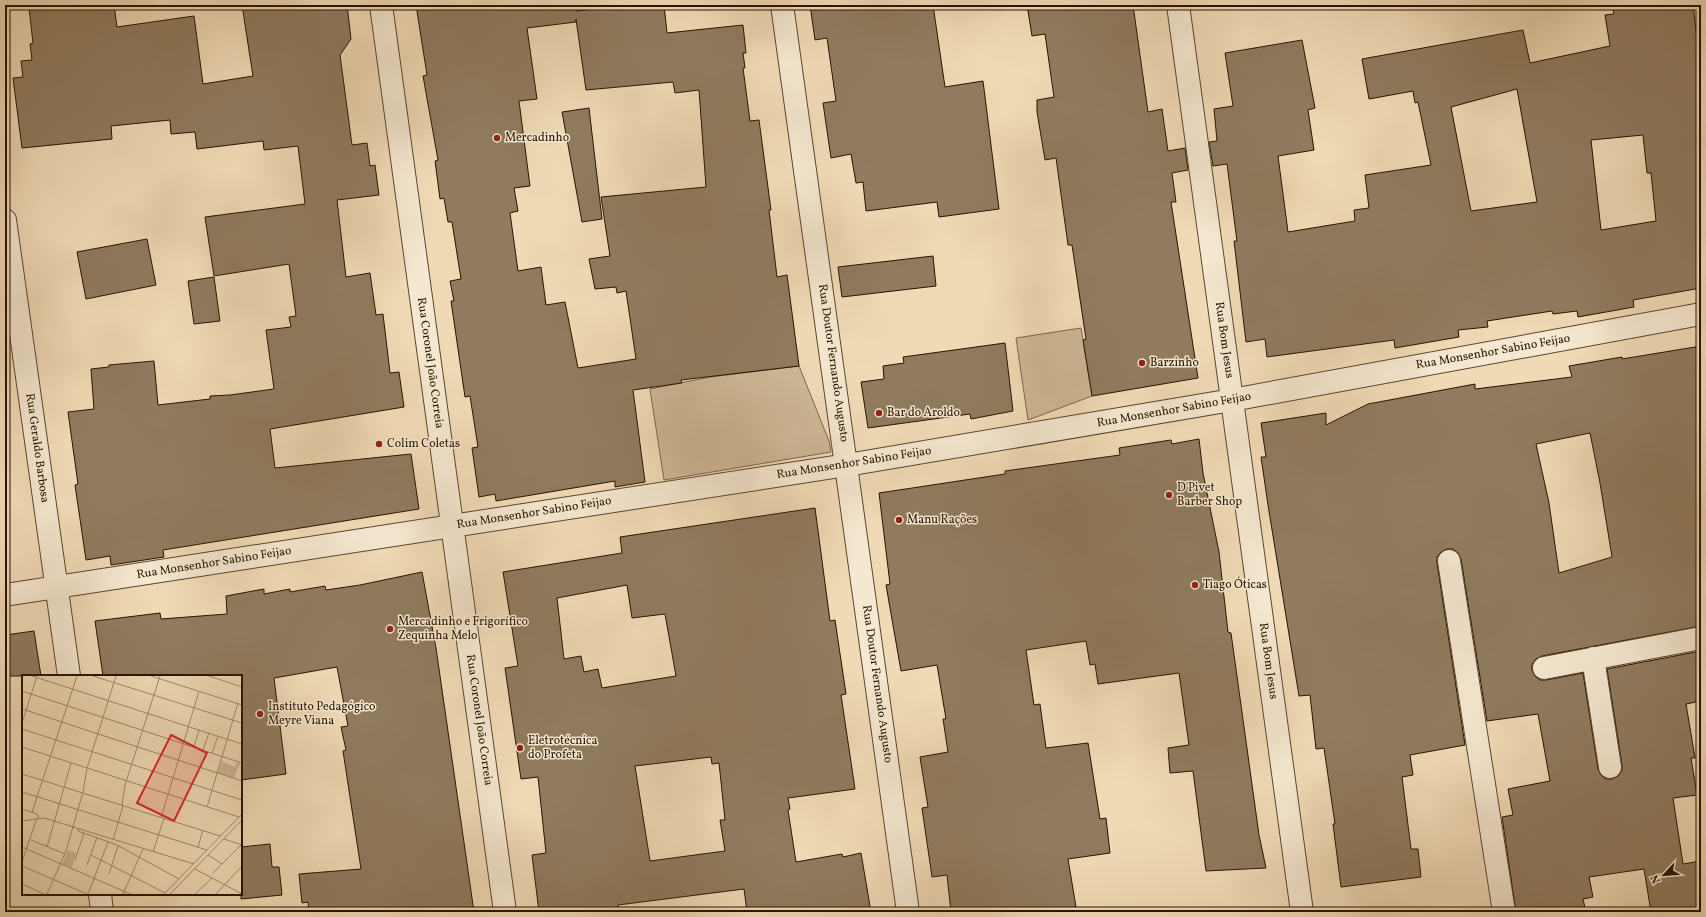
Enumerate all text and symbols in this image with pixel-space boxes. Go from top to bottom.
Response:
place label: Mercadinho [505,130,569,146]
marker: Mercadinho [492,133,502,143]
street label: Rua Doutor Fernando Augusto [814,283,852,443]
street label: Rua Coronel João Correia [413,296,447,430]
street label: Rua Bom Jesus [1211,301,1237,379]
street label: Rua Monsenhor Sabino Feijao [1415,331,1571,373]
place label: Barzinho [1150,355,1199,371]
marker: Barzinho [1137,358,1147,368]
street label: Rua Monsenhor Sabino Feijao [1096,389,1252,431]
street label: Rua Geraldo Barbosa [21,392,53,504]
place label: Bar do Aroldo [887,405,960,421]
marker: Bar do Aroldo [874,408,884,418]
place label: Colim Coletas [387,436,460,452]
marker: Colim Coletas [374,439,384,449]
street label: Rua Monsenhor Sabino Feijao [775,443,933,483]
place label: D'Pivet Barber Shop [1177,480,1242,510]
marker: D'Pivet Barber Shop [1164,490,1174,500]
street label: Rua Monsenhor Sabino Feijao [455,493,613,533]
place label: Manu Rações [907,512,977,528]
marker: Manu Rações [894,515,904,525]
street label: Rua Monsenhor Sabino Feijao [135,543,293,583]
place label: Tiago Óticas [1203,576,1267,593]
marker: Tiago Óticas [1190,580,1200,590]
street label: Rua Doutor Fernando Augusto [858,604,896,764]
place label: Mercadinho e Frigorífico Zequinha Melo [398,614,528,644]
street label: Rua Bom Jesus [1255,622,1281,700]
marker: Mercadinho e Frigorífico Zequinha Melo [385,624,395,634]
street label: Rua Coronel João Correia [462,653,496,787]
inset map [22,675,242,895]
place label: Instituto Pedagógico Meyre Viana [268,699,375,729]
marker: Instituto Pedagógico Meyre Viana [255,709,265,719]
place label: Eletrotécnica do Profeta [528,733,597,763]
marker: Eletrotécnica do Profeta [515,743,525,753]
north arrow [1644,855,1684,895]
text: N [1648,872,1665,886]

